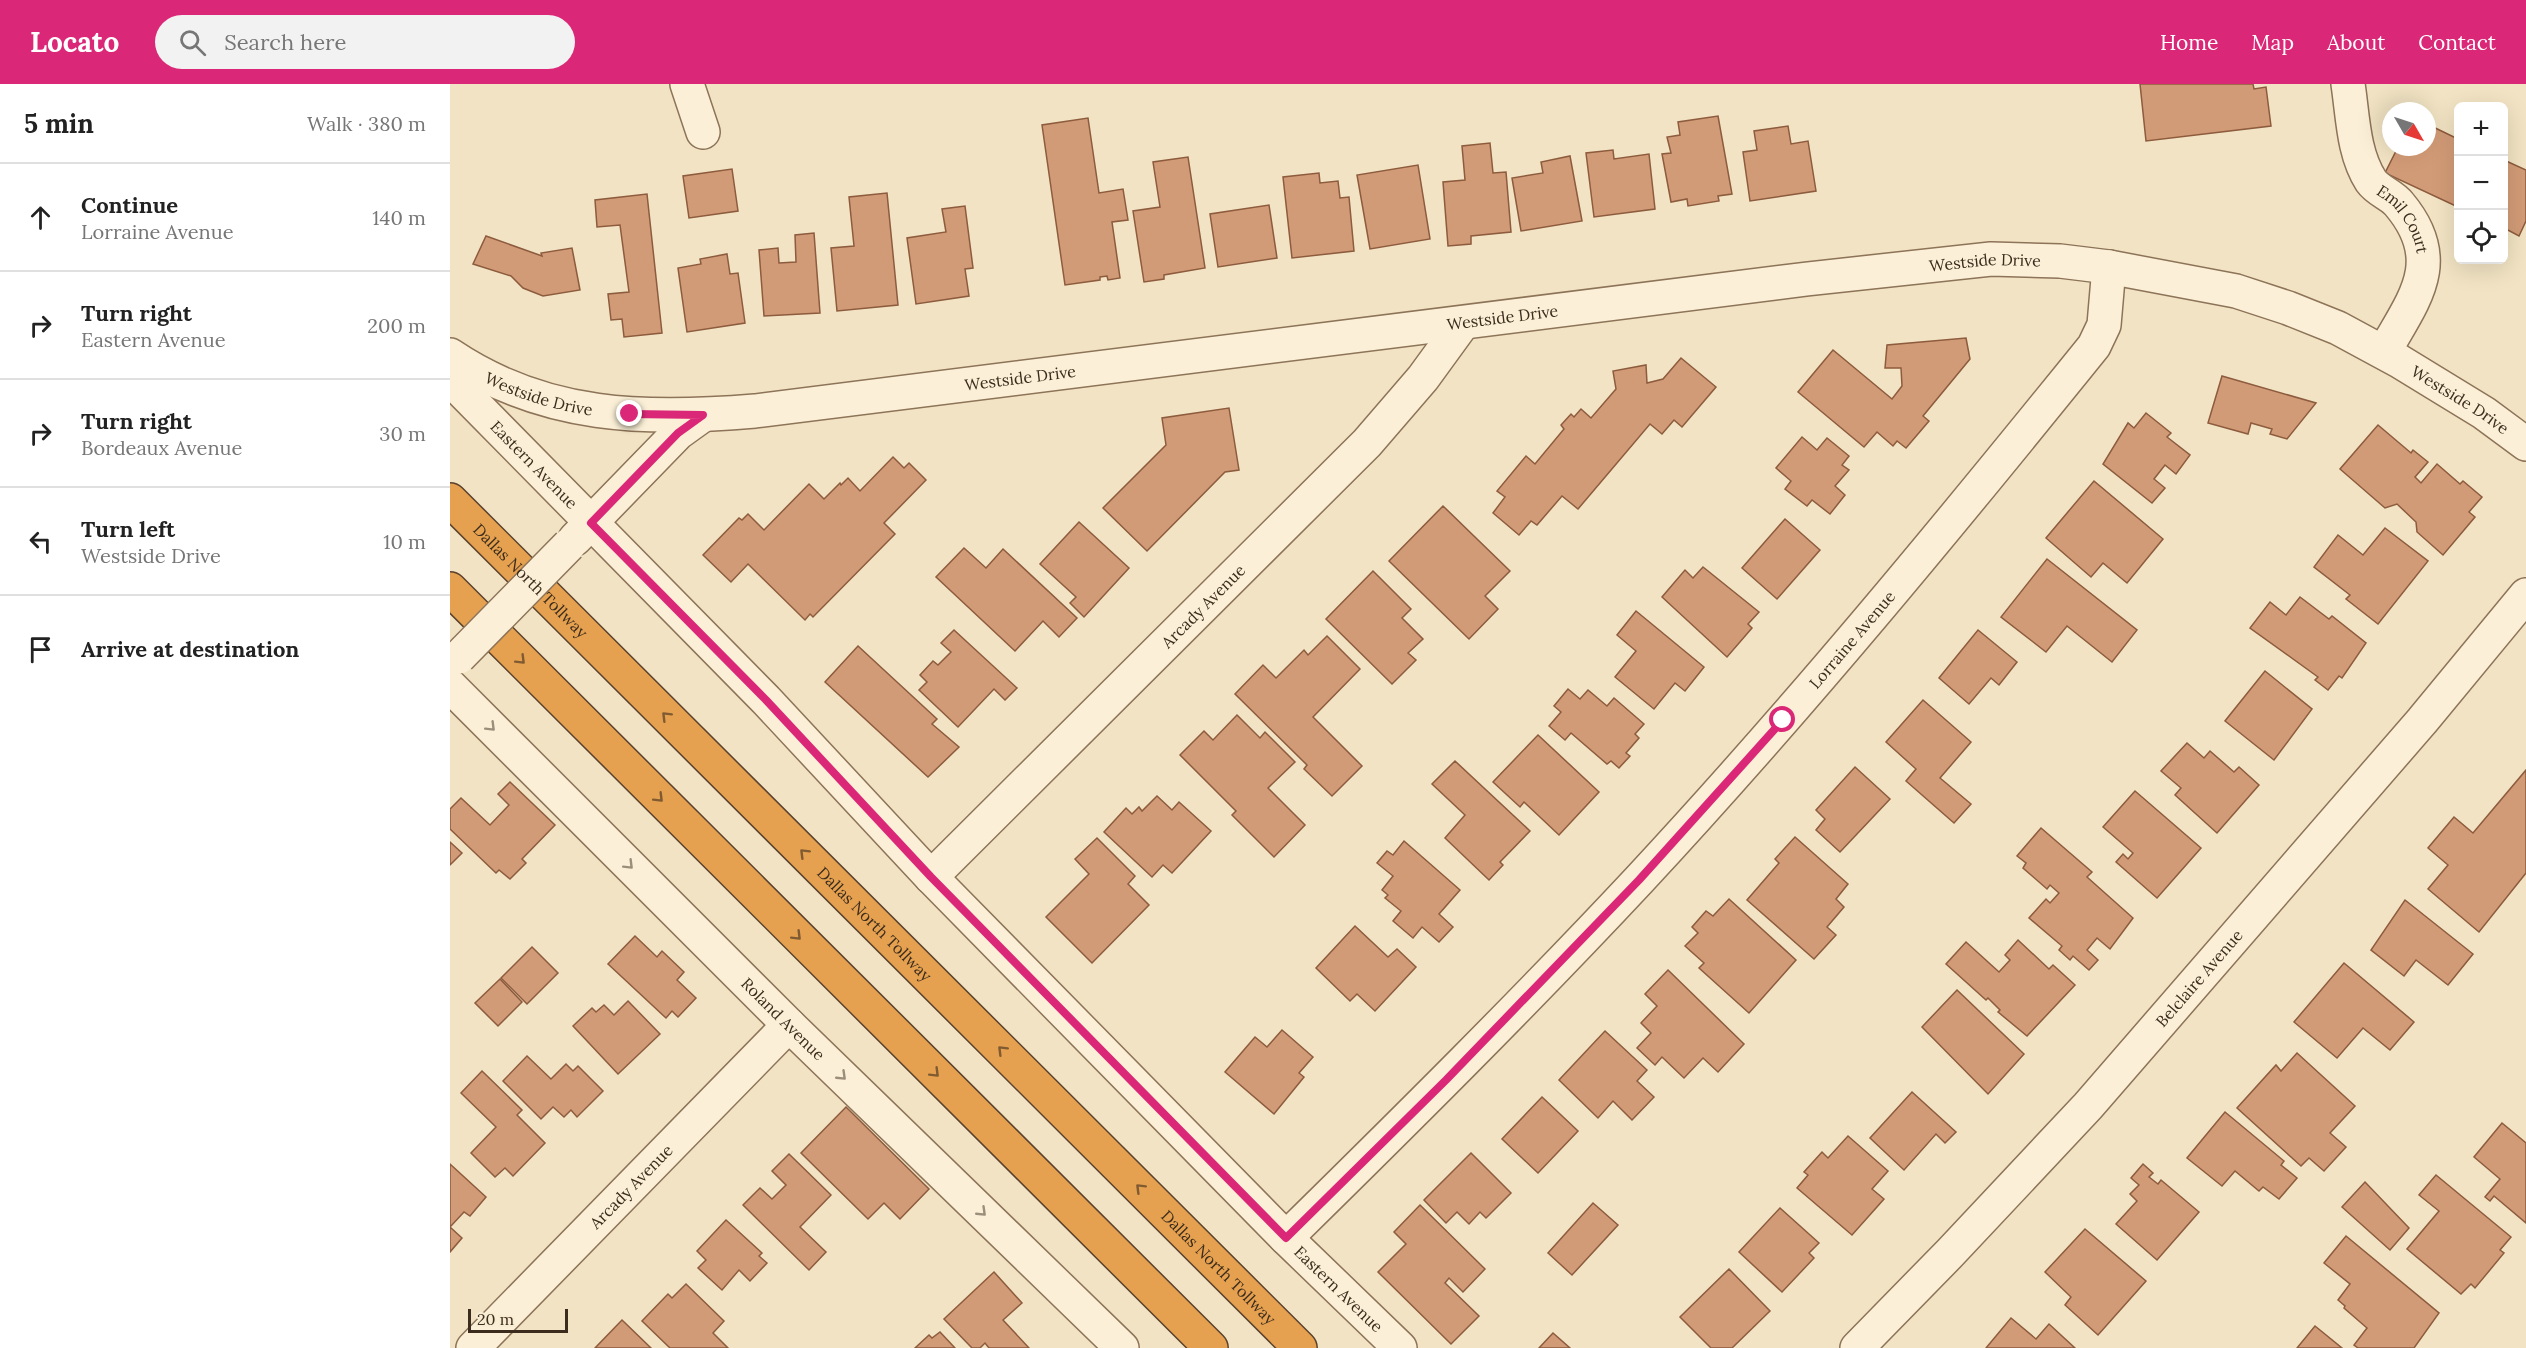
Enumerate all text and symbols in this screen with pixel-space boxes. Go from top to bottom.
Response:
search box [155,15,575,69]
text: Locato [30,24,119,60]
icon: search [176,26,209,59]
text: Search here [224,28,346,56]
text: Home [2160,29,2218,56]
text: Map [2251,29,2294,56]
text: About [2327,29,2385,56]
text: Contact [2418,29,2496,56]
north arrow [2382,102,2436,156]
map controls [2454,102,2508,264]
button: + [2454,102,2508,156]
text: 5 min [24,107,94,140]
text: Walk · 380 m [307,111,426,136]
button: − [2454,156,2508,210]
street label: Emil Court [2373,180,2433,256]
text: Continue [81,191,178,219]
icon: ahead [24,201,57,234]
text: 140 m [372,205,426,230]
button: locate [2454,210,2508,264]
text: Lorraine Avenue [81,219,234,244]
street label: Westside Drive [1928,249,2042,276]
text: Turn right [81,299,192,327]
street label: Westside Drive [1446,300,1560,334]
icon: right [24,309,57,342]
text: 200 m [367,313,426,338]
text: Eastern Avenue [81,327,226,352]
street label: Westside Drive [963,361,1077,395]
street label: Westside Drive [2408,361,2513,438]
street label: Westside Drive [482,367,595,420]
route end [616,400,642,426]
text: Turn right [81,407,192,435]
street label: Eastern Avenue [486,416,582,513]
icon: right [24,417,57,450]
text: 30 m [379,421,426,446]
text: Bordeaux Avenue [81,435,242,460]
text: Turn left [81,515,175,543]
street label: Dallas North Tollway [469,519,593,642]
icon: left [24,525,57,558]
text: 10 m [383,529,426,554]
text: Westside Drive [81,543,221,568]
street label: Arcady Avenue [1156,560,1249,653]
street label: Lorraine Avenue [1805,586,1899,693]
icon: arrive [24,633,57,666]
text: Arrive at destination [81,635,299,663]
one-way arrow [514,653,525,664]
route start [1769,706,1795,732]
one-way arrow [663,712,674,723]
one-way arrow [485,720,495,731]
one-way arrow [653,791,663,802]
one-way arrow [801,850,812,861]
one-way arrow [622,857,633,868]
street label: Dallas North Tollway [813,862,937,986]
street label: Belclaire Avenue [2151,925,2247,1031]
one-way arrow [790,928,801,939]
street label: Roland Avenue [737,973,830,1065]
one-way arrow [998,1047,1009,1058]
one-way arrow [928,1066,939,1077]
one-way arrow [835,1069,846,1080]
street label: Arcady Avenue [585,1140,677,1234]
one-way arrow [1136,1184,1146,1195]
one-way arrow [975,1205,986,1216]
street label: Dallas North Tollway [1157,1206,1281,1329]
street label: Eastern Avenue [1290,1241,1388,1336]
scale bar [468,1306,568,1334]
text: 20 m [477,1309,514,1329]

